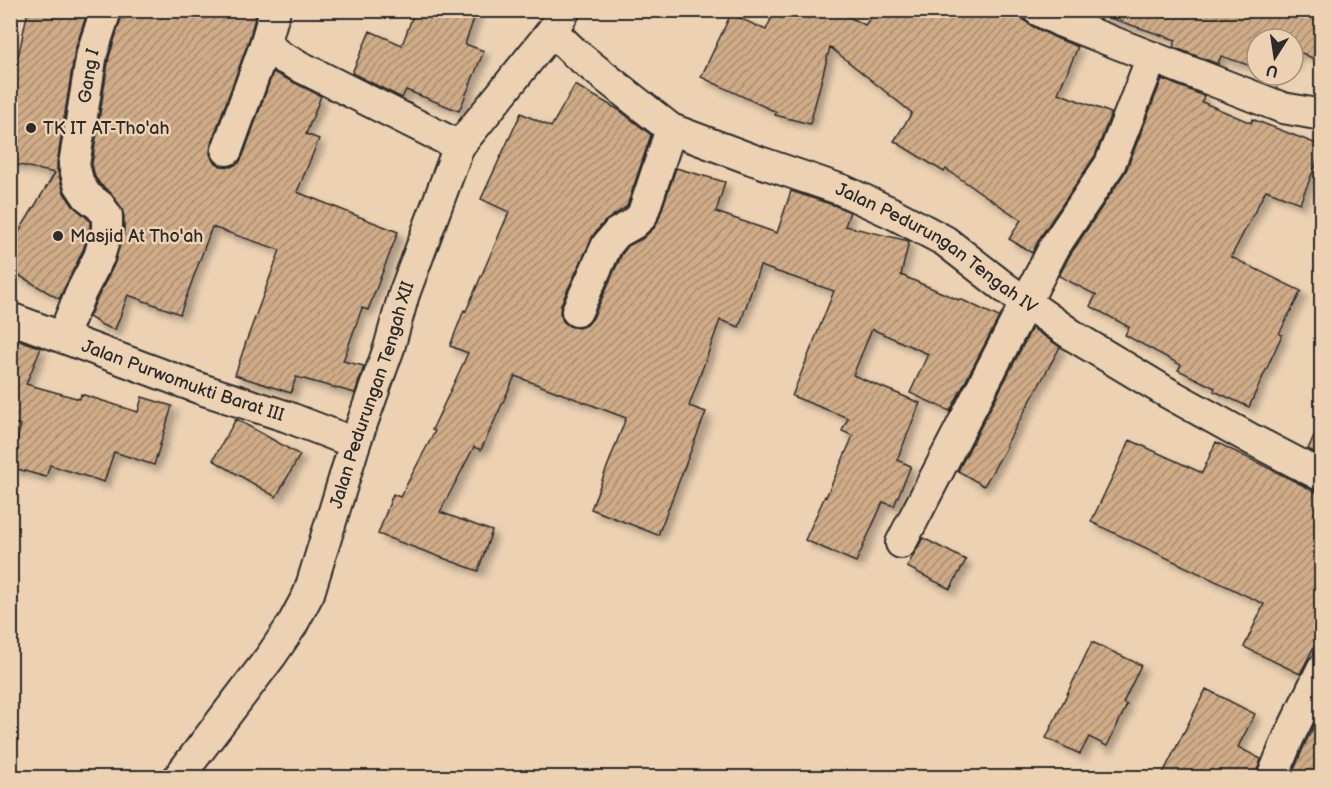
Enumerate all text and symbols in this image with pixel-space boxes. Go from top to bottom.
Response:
north arrow [1245,27,1305,87]
street label: Gang I [74,46,103,105]
text: U [1265,60,1280,81]
place label: TK IT AT-Tho'ah [43,118,169,139]
marker: TK IT AT-Tho'ah [24,121,38,135]
street label: Jalan Pedurungan Tengah IV [833,178,1041,318]
place label: Masjid At Tho'ah [70,226,203,247]
marker: Masjid At Tho'ah [51,229,65,243]
street label: Jalan Pedurungan Tengah XII [325,278,418,511]
street label: Jalan Purwomukti Barat III [79,335,287,426]

